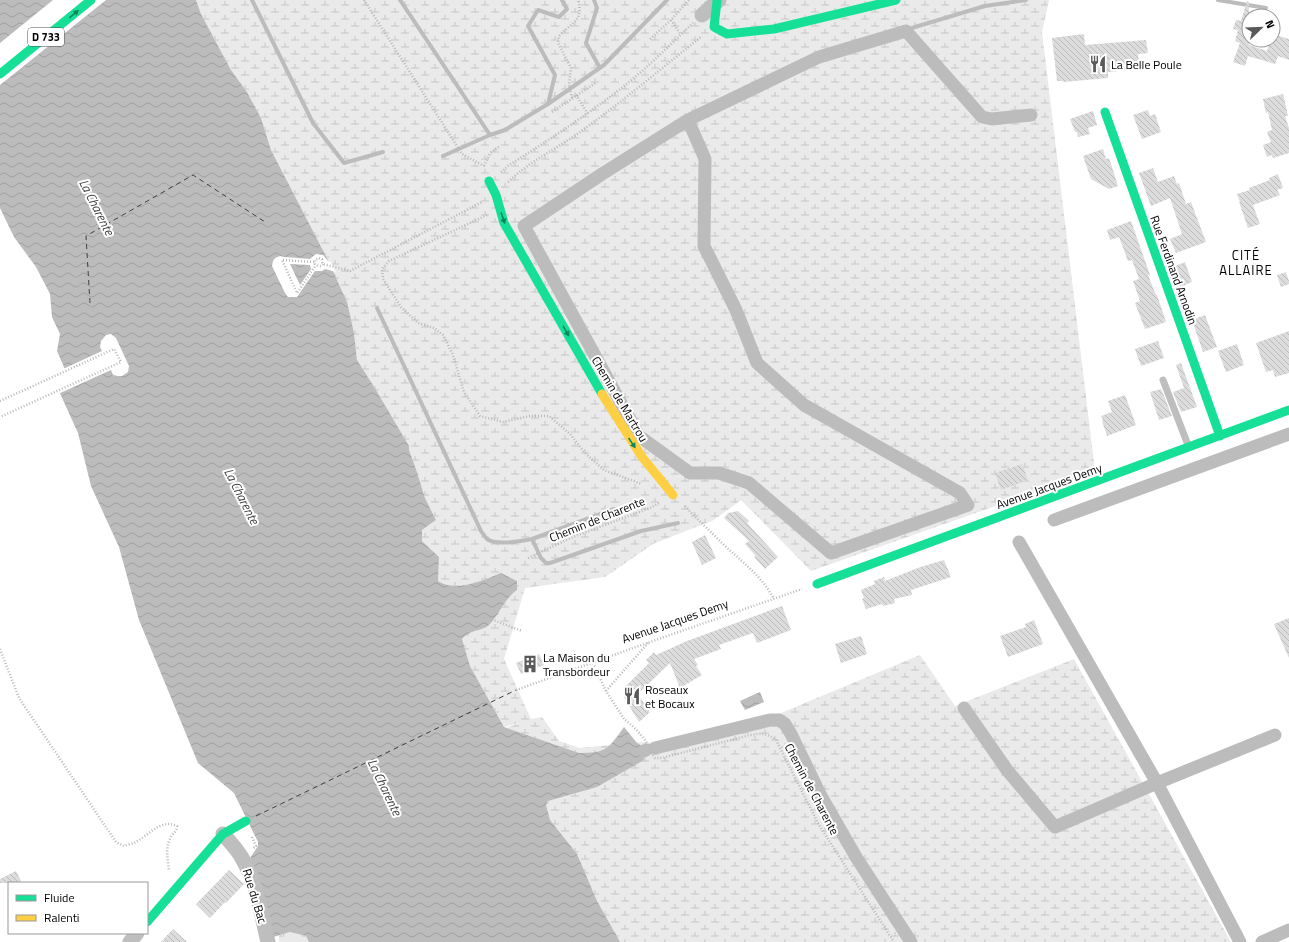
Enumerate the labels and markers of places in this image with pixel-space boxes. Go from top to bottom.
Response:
restaurant icon: La Belle Poule [1088,54,1108,74]
place label: La Belle Poule [1111,55,1182,74]
place label: La Maison du Transbordeur [543,648,610,681]
building icon: La Maison du Transbordeur [520,654,540,674]
place label: Roseaux et Bocaux [645,680,695,713]
restaurant icon: Roseaux et Bocaux [622,686,642,706]

